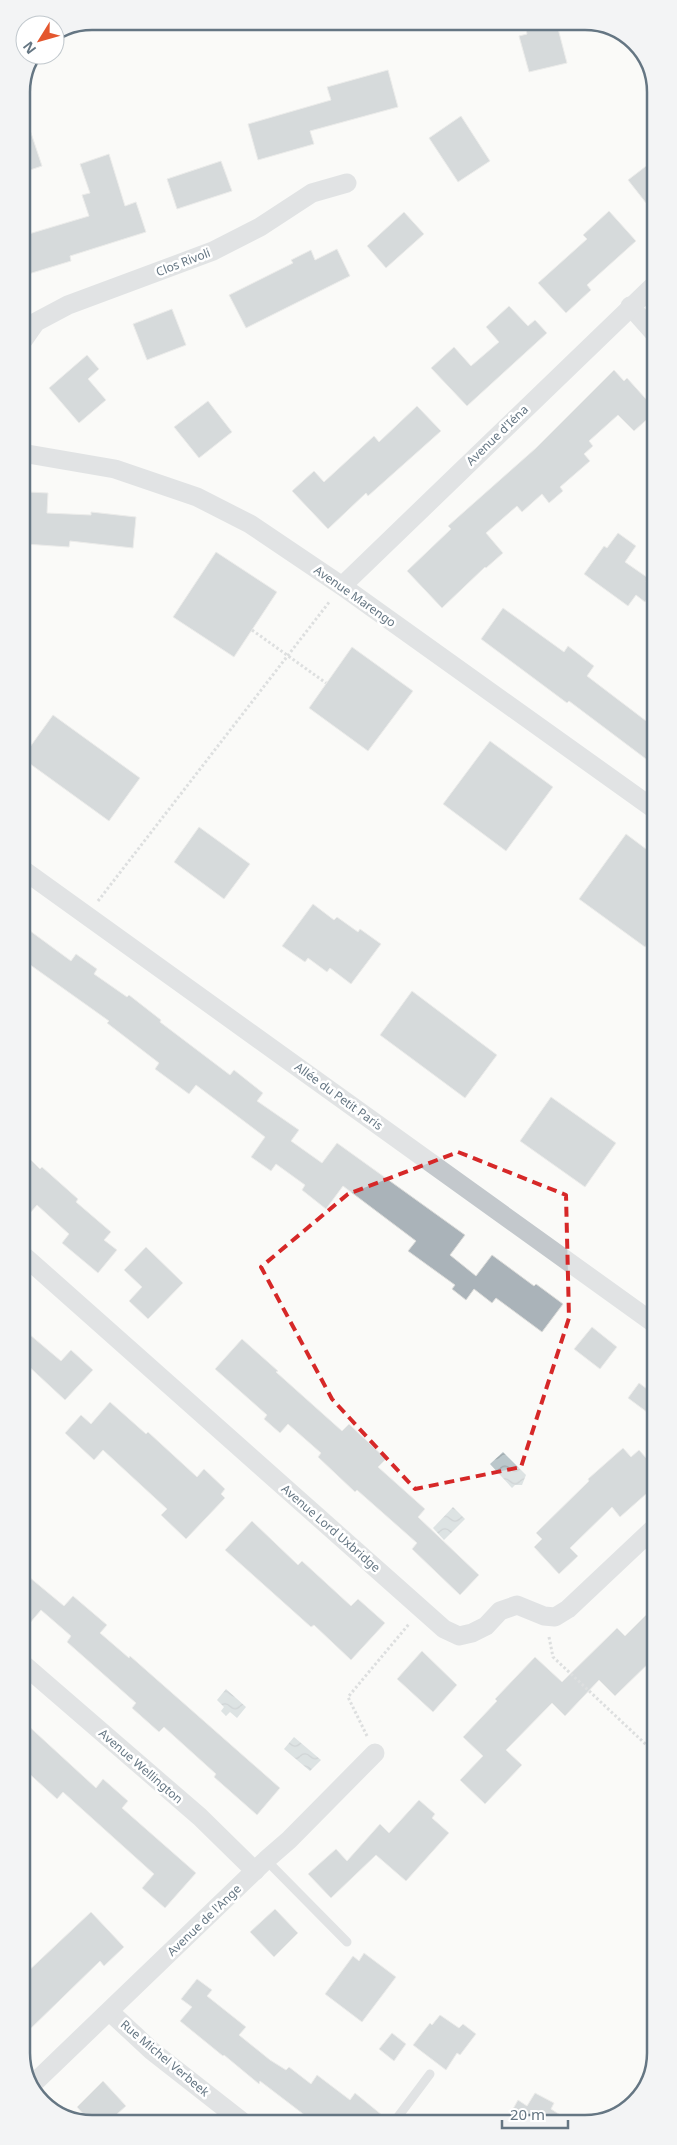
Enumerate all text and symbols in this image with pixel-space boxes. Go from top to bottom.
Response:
north arrow [15,15,65,65]
text: N [18,38,40,58]
street label: Clos Rivoli [153,244,213,280]
street label: Avenue d'Iéna [462,401,532,469]
street label: Avenue Marengo [311,561,399,631]
street label: Allée du Petit Paris [291,1058,387,1134]
street label: Avenue Lord Uxbridge [278,1480,384,1576]
street label: Avenue Wellington [95,1725,187,1807]
street label: Avenue de l'Ange [163,1880,245,1960]
street label: Rue Michel Verbeek [117,2016,213,2101]
scale bar [502,2098,568,2130]
text: 20 m [510,2104,545,2124]

